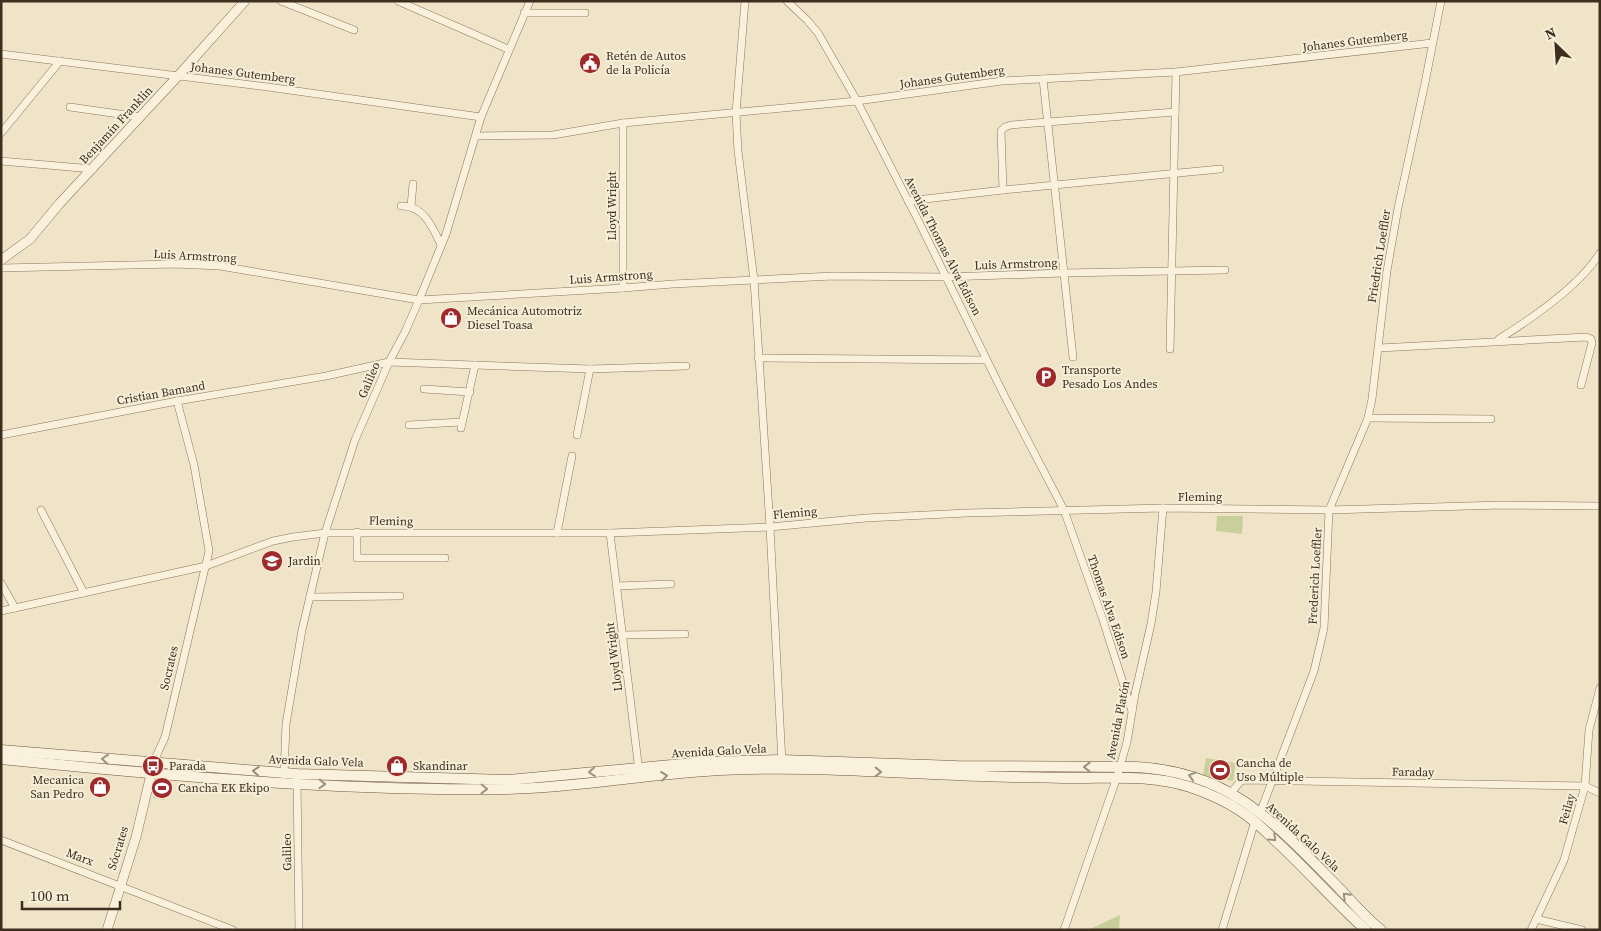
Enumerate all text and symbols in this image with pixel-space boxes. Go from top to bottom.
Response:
north arrow [1531,20,1581,70]
text: N [1542,22,1559,44]
street label: Johanes Gutemberg [1301,27,1408,55]
place label: Retén de Autos de la Policía [606,48,686,78]
public building icon: Retén de Autos de la Policía [578,51,602,75]
street label: Johanes Gutemberg [189,59,296,87]
street label: Johanes Gutemberg [898,62,1005,92]
street label: Benjamín Franklin [76,83,156,167]
street label: Lloyd Wright [604,171,620,241]
street label: Avenida Thomas Alva Edison [901,174,985,318]
street label: Friedrich Loeffler [1364,208,1394,304]
street label: Luis Armstrong [153,246,237,266]
street label: Luis Armstrong [974,255,1058,273]
street label: Luis Armstrong [569,266,653,288]
place label: Mecánica Automotriz Diesel Toasa [467,303,582,333]
shop icon: Mecánica Automotriz Diesel Toasa [439,306,463,330]
street label: Galileo [354,359,384,400]
place label: Transporte Pesado Los Andes [1062,362,1158,392]
parking icon: Transporte Pesado Los Andes [1034,365,1058,389]
street label: Cristian Bamand [116,377,207,409]
street label: Fleming [1178,489,1222,505]
street label: Fleming [772,503,818,523]
street label: Fleming [369,513,413,529]
street label: Frederich Loeffler [1304,527,1326,625]
school or university icon: Jardin [260,549,284,573]
place label: Jardin [287,553,321,569]
street label: Thomas Alva Edison [1084,553,1134,661]
street label: Lloyd Wright [602,622,626,692]
street label: Socrates [156,644,182,692]
street label: Avenida Platón [1103,679,1133,761]
street label: Avenida Galo Vela [671,740,768,761]
street label: Avenida Galo Vela [268,751,365,771]
one-way arrow [100,754,108,765]
bus stop icon: Parada [141,754,165,778]
shop icon: Skandinar [385,754,409,778]
place label: Cancha de Uso Múltiple [1236,755,1304,785]
place label: Parada [169,758,207,774]
place label: Skandinar [413,758,468,774]
sports icon: Cancha de Uso Múltiple [1208,758,1232,782]
one-way arrow [1083,762,1090,772]
street label: Faraday [1392,764,1435,780]
one-way arrow [251,765,259,776]
one-way arrow [588,767,596,778]
one-way arrow [875,767,883,778]
one-way arrow [660,771,668,782]
one-way arrow [1188,771,1197,781]
place label: Mecanica San Pedro [30,772,85,802]
shop icon: Mecanica San Pedro [88,775,112,799]
sports icon: Cancha EK Ekipo [150,776,174,800]
one-way arrow [318,779,326,789]
place label: Cancha EK Ekipo [178,780,270,796]
one-way arrow [481,783,489,794]
street label: Feilay [1555,791,1579,826]
street label: Avenida Galo Vela [1263,799,1344,876]
street label: Sócrates [104,824,132,872]
one-way arrow [1267,832,1276,841]
street label: Galileo [279,833,295,871]
street label: Marx [64,845,97,870]
scale bar [22,878,120,910]
text: 100 m [30,885,70,906]
one-way arrow [1343,892,1352,901]

